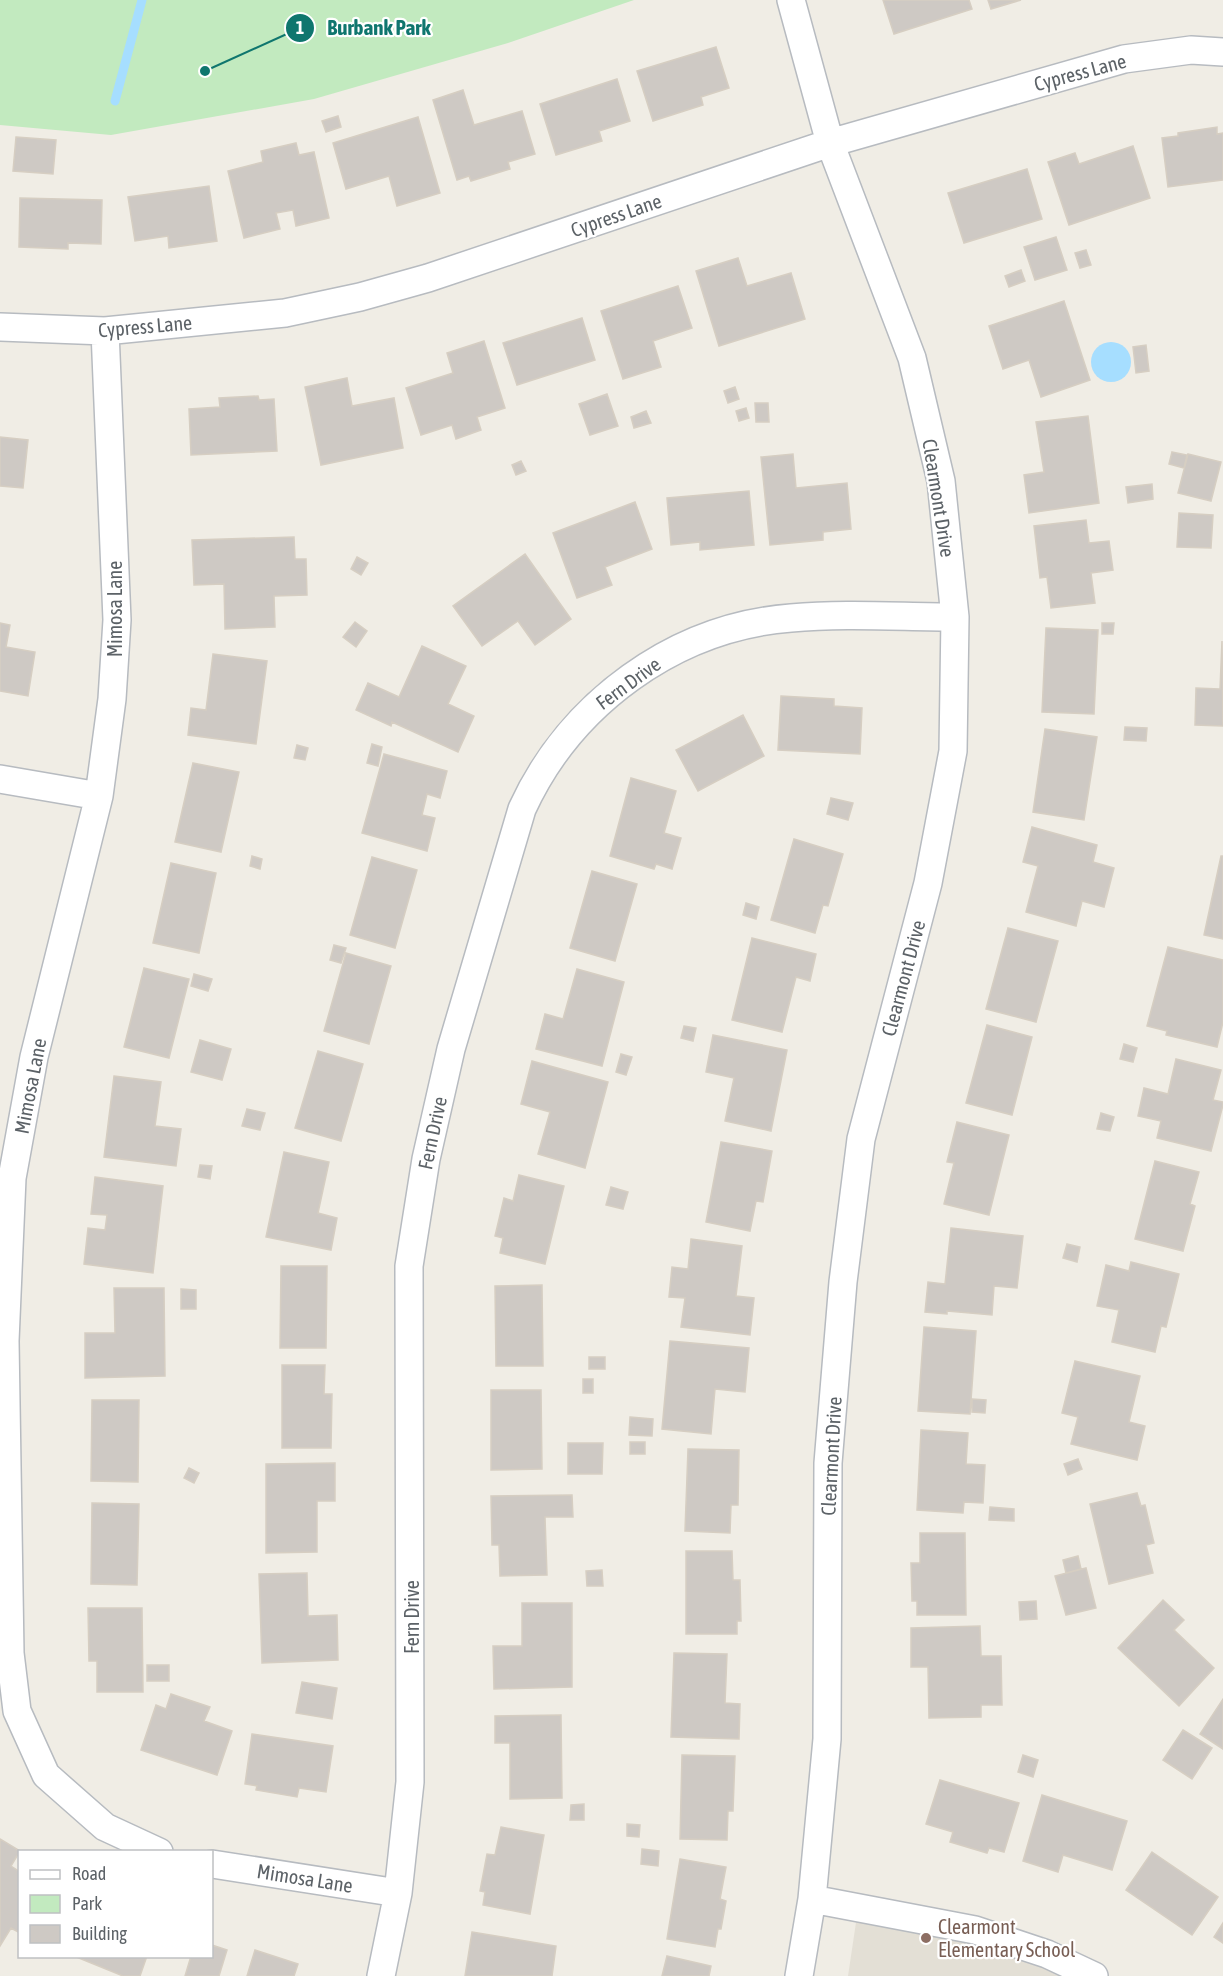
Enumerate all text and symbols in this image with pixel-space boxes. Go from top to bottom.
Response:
callout: Burbank Park [285,8,442,47]
text: Burbank Park [327,15,431,39]
text: 1 [296,17,304,38]
street label: Cypress Lane [1031,49,1129,95]
street label: Cypress Lane [568,189,664,241]
street label: Cypress Lane [97,310,193,342]
street label: Clearmont Drive [918,437,960,559]
street label: Mimosa Lane [103,561,126,657]
street label: Fern Drive [591,652,665,714]
street label: Clearmont Drive [876,917,930,1039]
street label: Mimosa Lane [9,1036,51,1136]
street label: Fern Drive [413,1094,451,1172]
street label: Clearmont Drive [816,1396,846,1516]
street label: Fern Drive [400,1580,423,1654]
legend [18,1850,213,1958]
street label: Mimosa Lane [255,1859,355,1897]
text: Road [72,1863,106,1884]
text: Park [72,1893,102,1914]
place label: Clearmont Elementary School [938,1915,1076,1961]
text: Building [72,1923,127,1944]
marker: Clearmont Elementary School [919,1931,933,1945]

